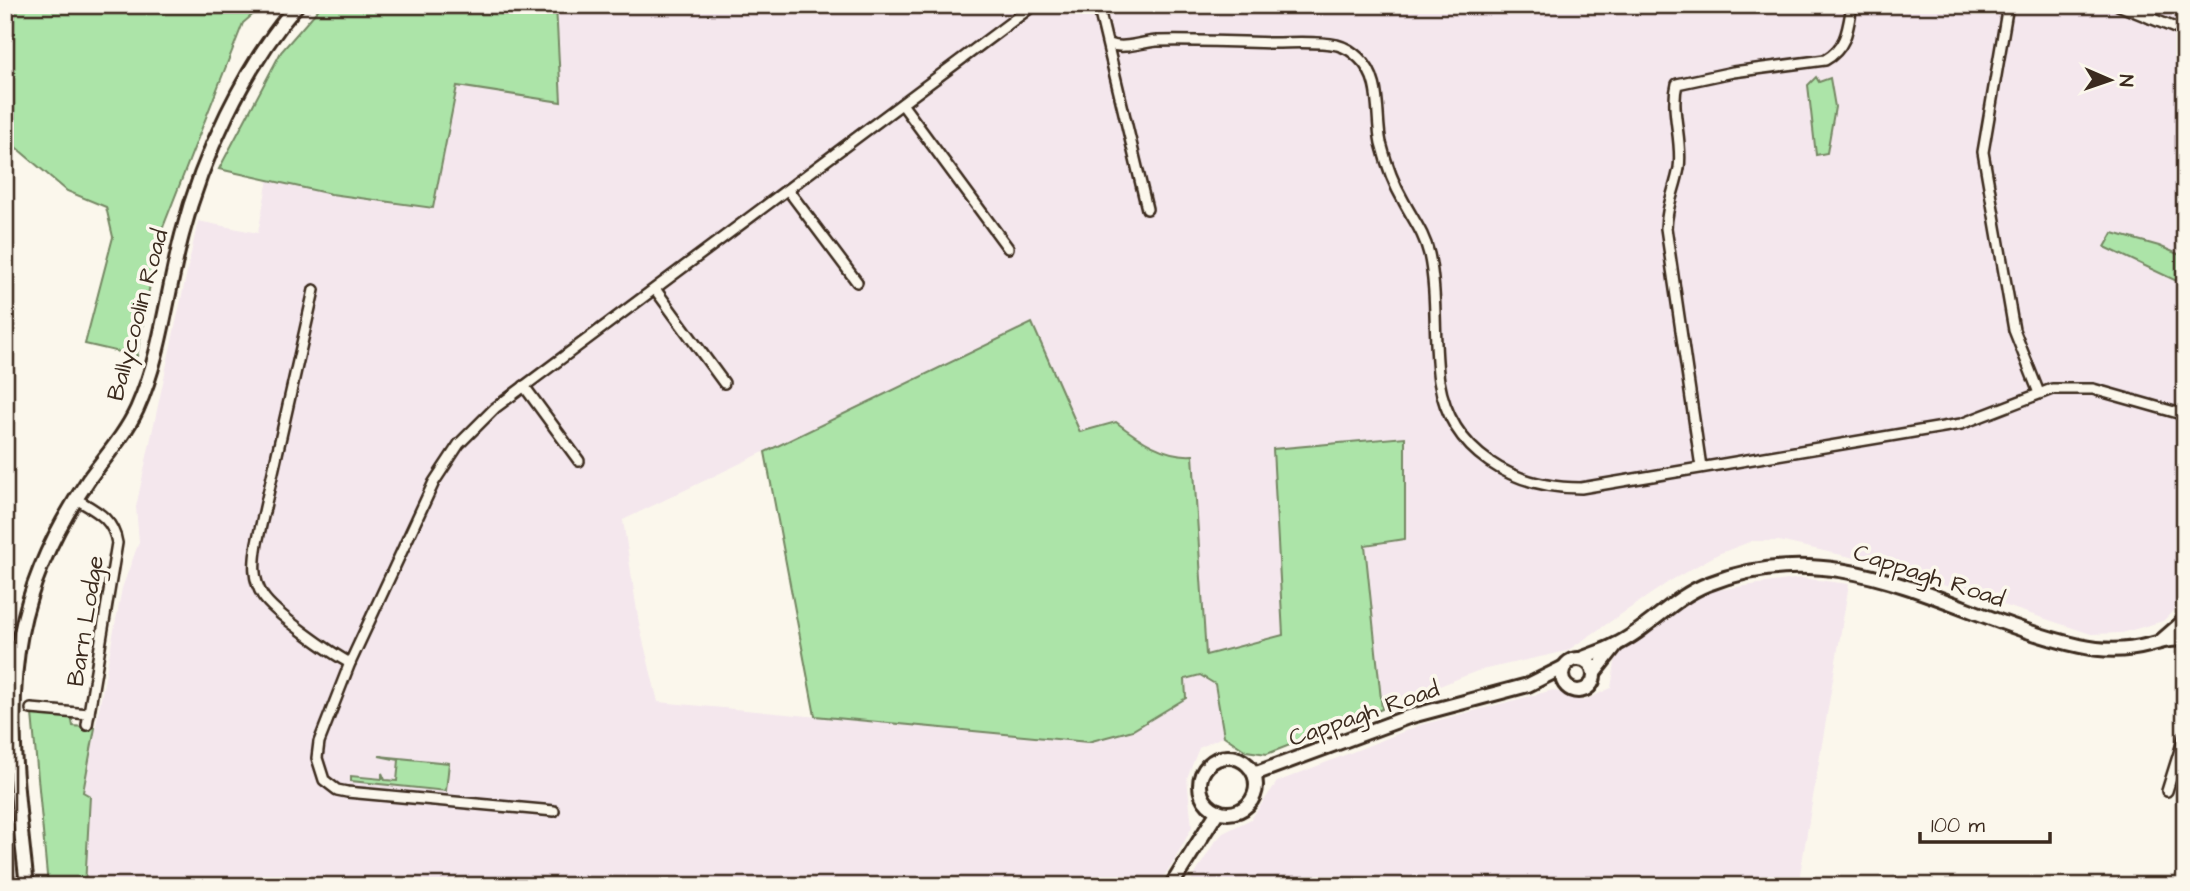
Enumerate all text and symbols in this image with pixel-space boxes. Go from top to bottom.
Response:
north arrow [2074,46,2144,116]
text: N [2112,74,2139,87]
street label: Ballycoolin Road [99,225,178,405]
street label: Cappagh Road [1849,536,2009,617]
street label: Barn Lodge [59,553,114,689]
street label: Cappagh Road [1284,672,1444,757]
scale bar [1920,800,2050,844]
text: 100 m [1931,811,1986,840]

